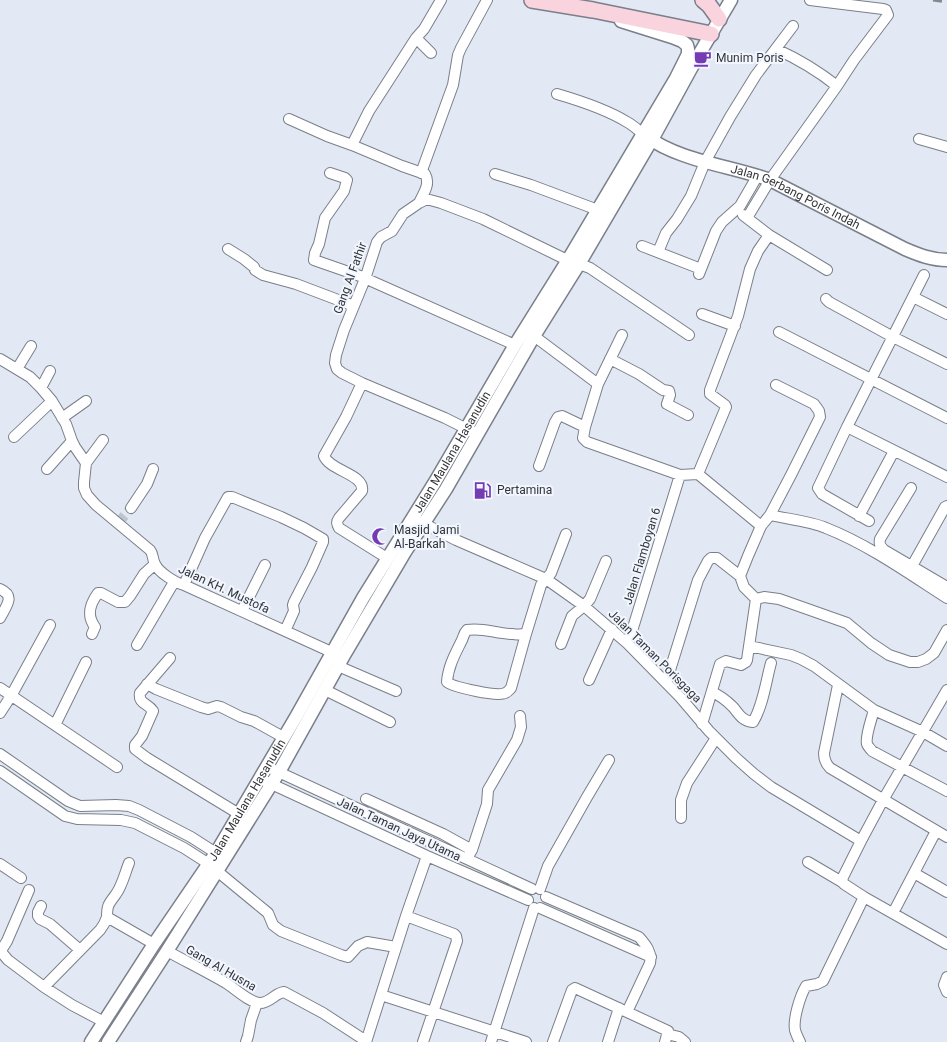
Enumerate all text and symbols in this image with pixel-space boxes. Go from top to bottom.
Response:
cafe icon: Munim Poris [692,48,712,68]
place label: Munim Poris [716,51,784,65]
street label: Jalan Gerbang Poris Indah [729,162,862,232]
street label: Gang Al Fathir [331,240,369,316]
street label: Jalan Maulana Hasanudin [411,389,493,515]
fuel station icon: Pertamina [473,480,493,500]
place label: Pertamina [497,483,552,497]
street label: Jalan Flamboyan 6 [621,506,663,606]
place label: Masjid Jami Al-Barkah [394,523,459,551]
mosque icon: Masjid Jami Al-Barkah [370,527,390,547]
street label: Jalan KH. Mustofa [176,562,272,616]
street label: Jalan Taman Porisgaga [606,607,704,705]
street label: Jalan Maulana Hasanudin [206,737,288,864]
street label: Jalan Taman Jaya Utama [335,794,463,864]
street label: Gang Al Husna [183,942,259,994]

